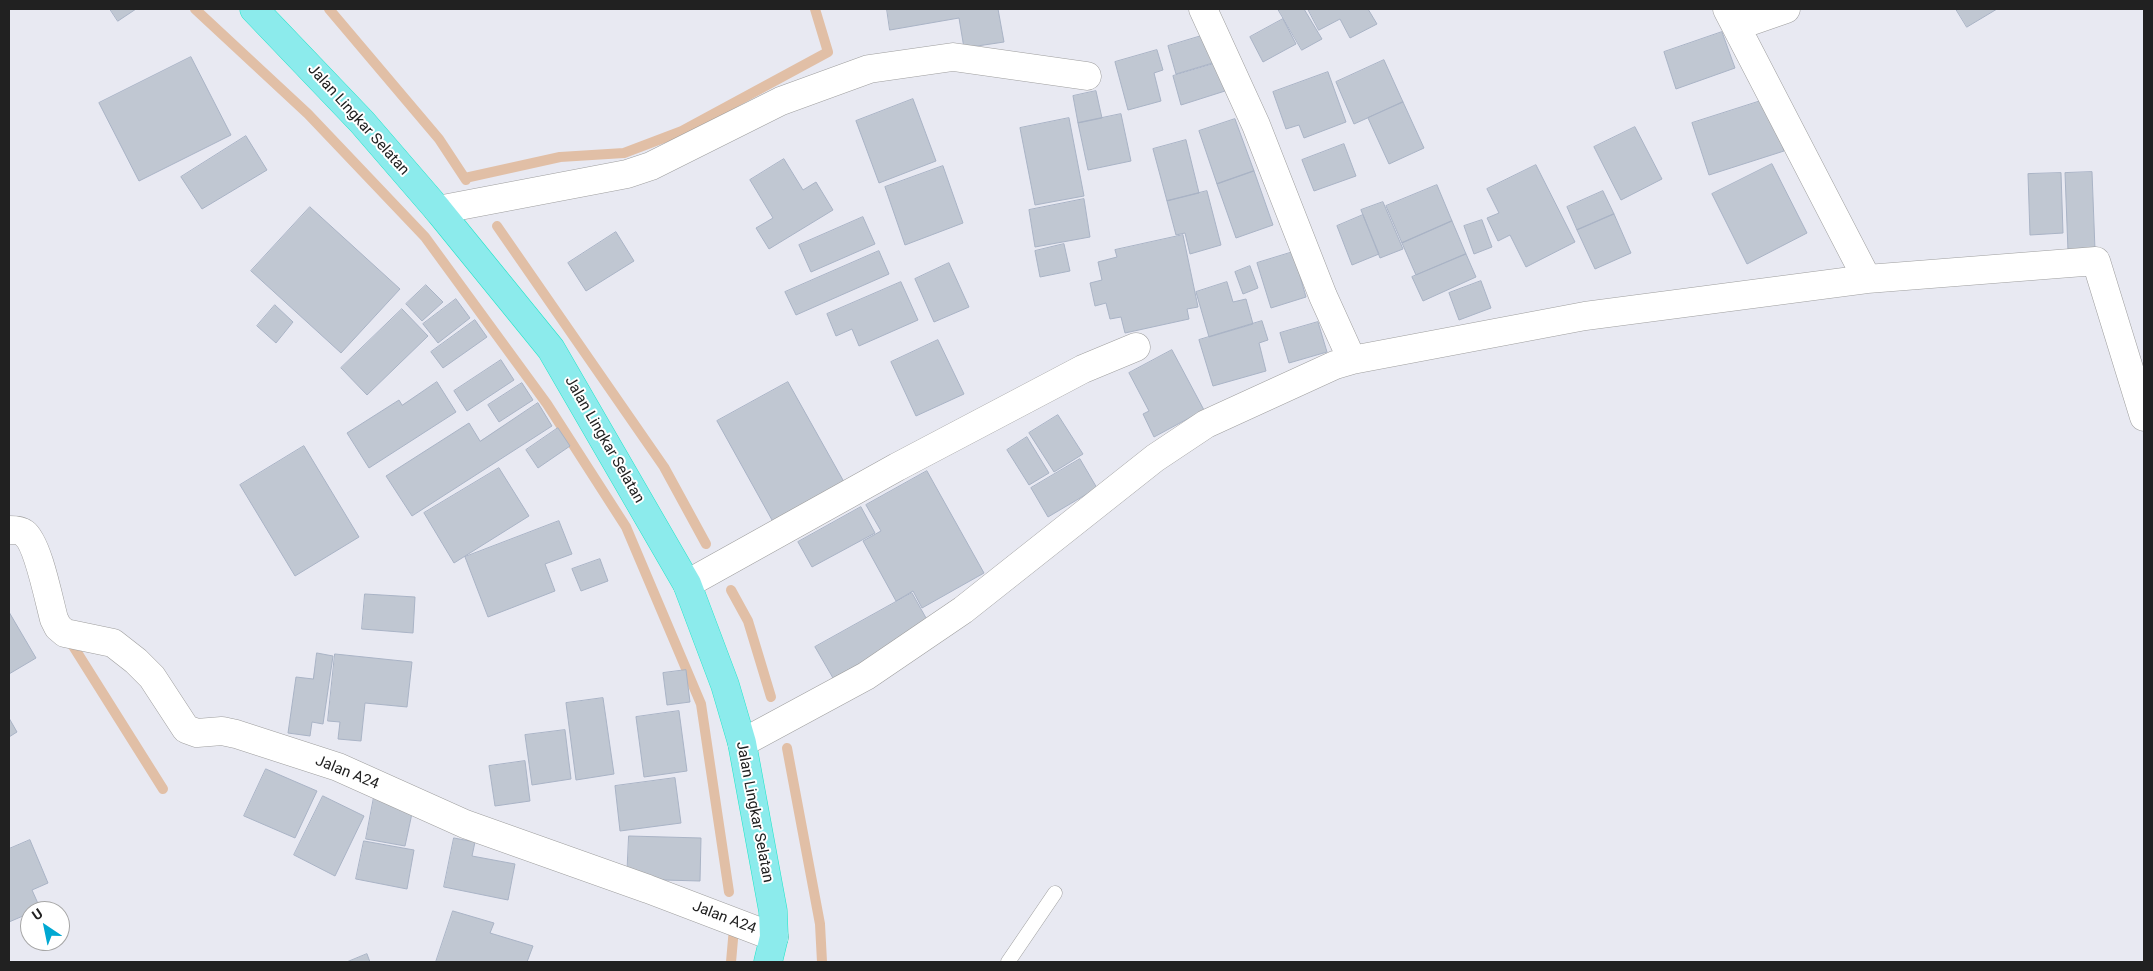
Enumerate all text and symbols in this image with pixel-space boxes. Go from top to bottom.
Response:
street label: Jalan Lingkar Selatan [303,61,413,179]
street label: Jalan Lingkar Selatan [560,373,648,507]
street label: Jalan Lingkar Selatan [731,740,777,884]
street label: Jalan A24 [313,752,381,794]
street label: Jalan A24 [690,898,758,938]
north arrow [20,901,70,951]
text: U [29,905,45,924]

